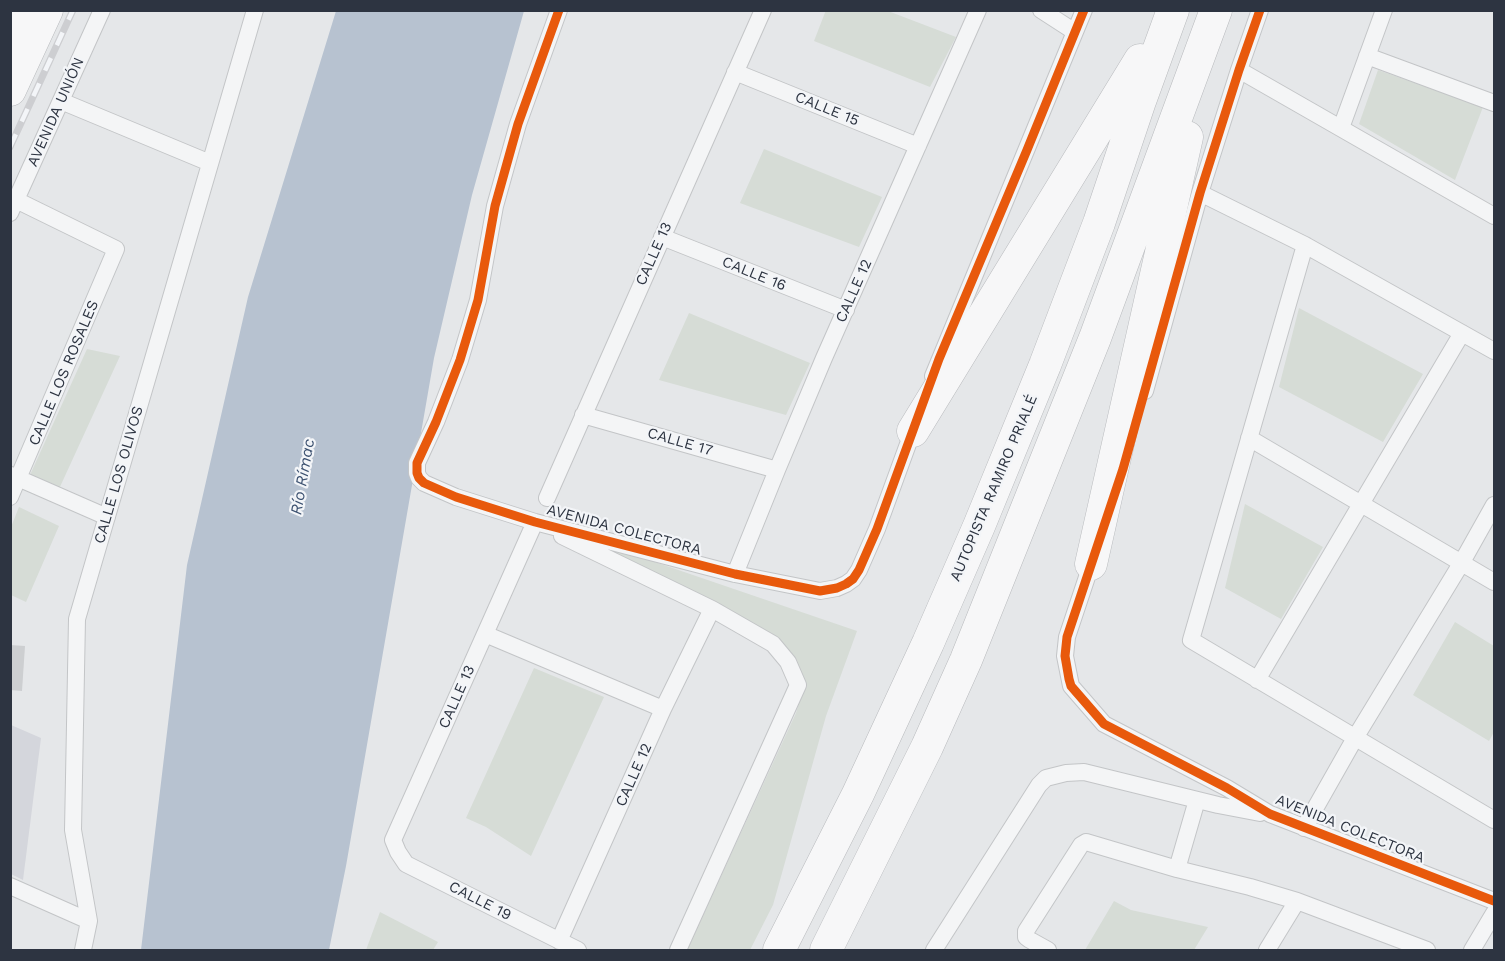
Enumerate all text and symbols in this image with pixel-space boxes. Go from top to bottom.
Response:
street label: AVENIDA UNIÓN [24,55,88,169]
street label: CALLE 15 [792,88,862,130]
street label: CALLE 13 [632,220,676,288]
street label: CALLE 16 [719,253,789,295]
street label: CALLE 12 [832,257,876,325]
street label: CALLE LOS ROSALES [25,298,103,448]
street label: AUTOPISTA RAMIRO PRIALÉ [946,392,1042,584]
street label: CALLE LOS OLIVOS [91,404,147,546]
street label: CALLE 17 [645,424,715,460]
water label: Río Rímac [287,438,319,516]
street label: AVENIDA COLECTORA [545,501,703,559]
street label: CALLE 13 [435,663,479,731]
street label: CALLE 12 [612,741,656,809]
street label: AVENIDA COLECTORA [1273,791,1427,867]
street label: CALLE 19 [446,878,514,924]

